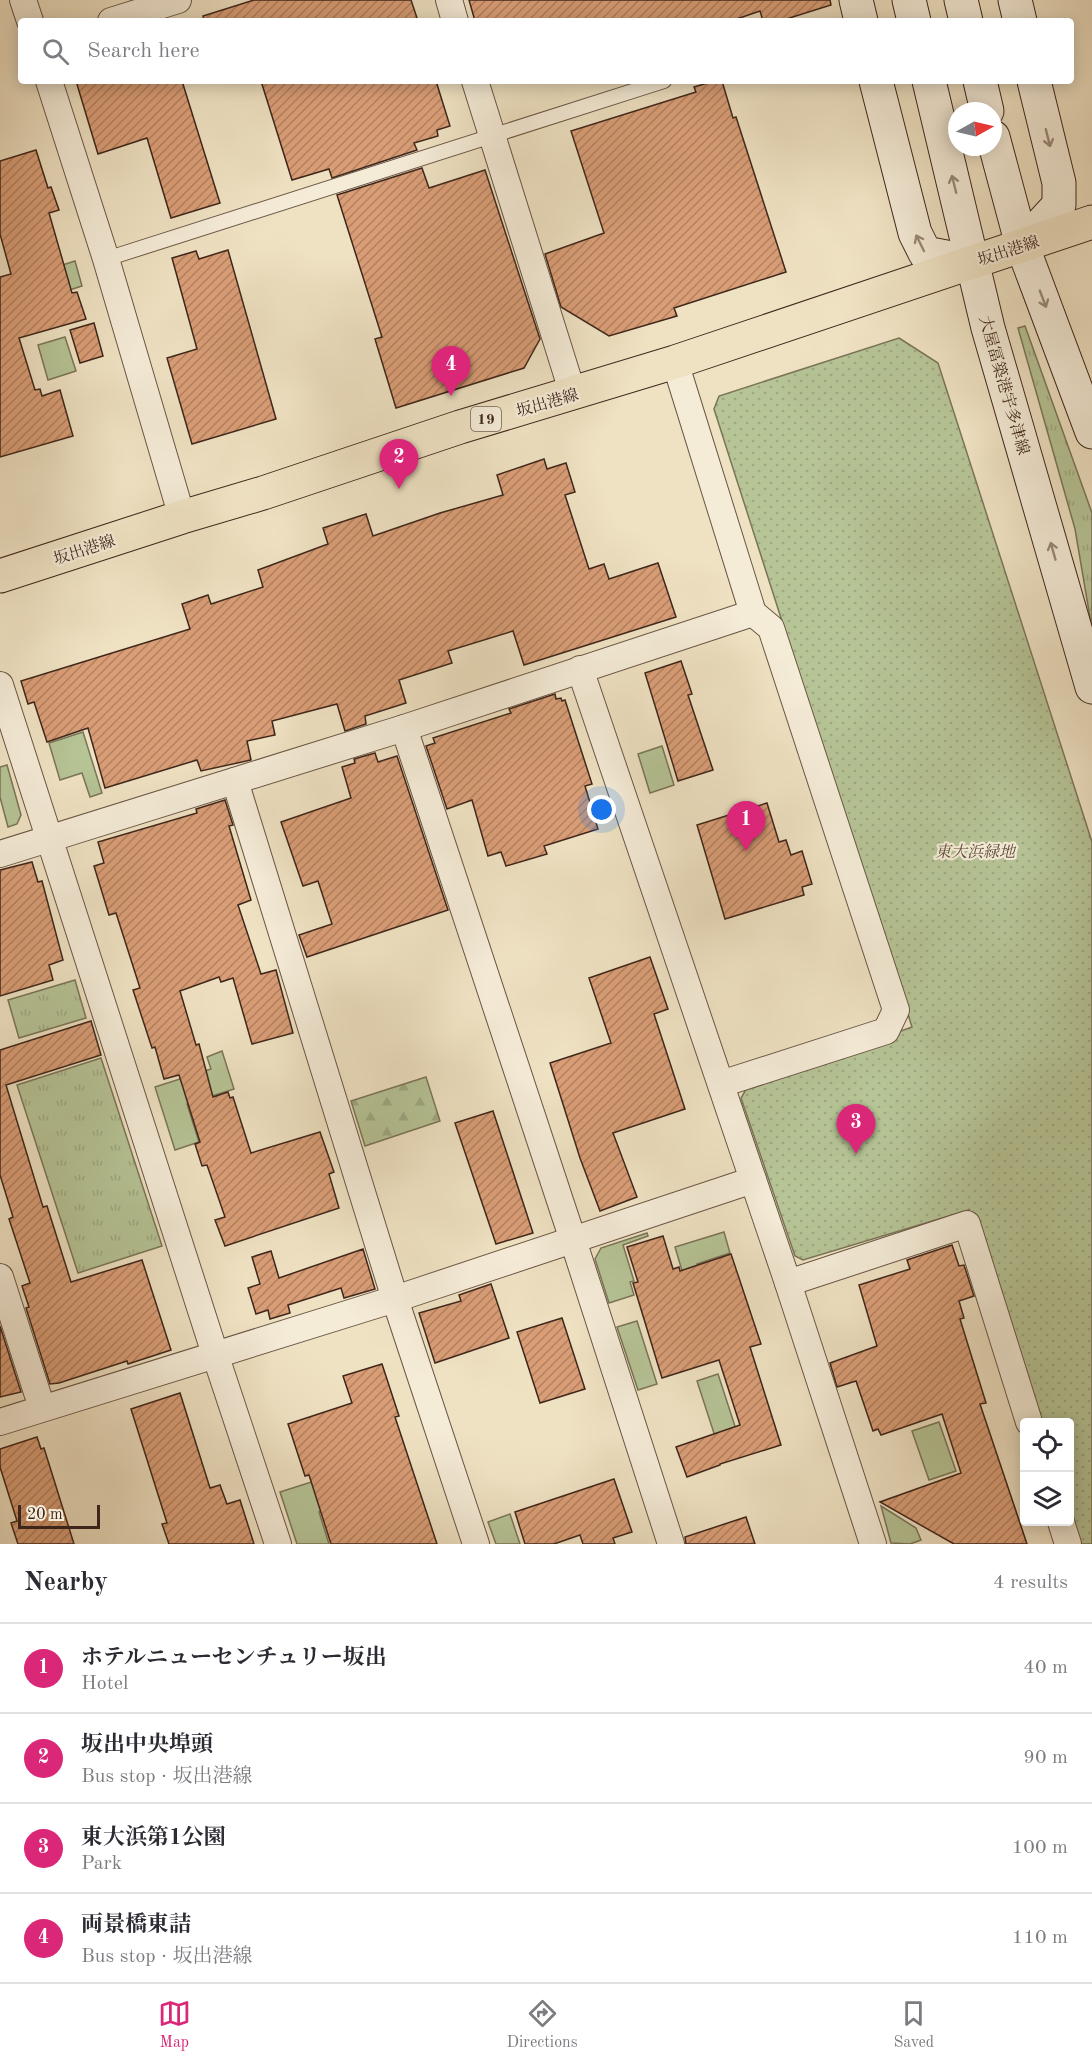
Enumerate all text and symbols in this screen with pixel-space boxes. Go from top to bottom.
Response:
search box [18,18,1074,84]
icon: search [39,35,72,68]
text: Search here [87,40,200,62]
north arrow [948,102,1002,156]
one-way arrow [1042,128,1054,147]
one-way arrow [947,175,959,194]
street label: 坂出港線 [975,233,1042,269]
one-way arrow [914,235,926,253]
one-way arrow [1039,289,1050,308]
street label: 大屋冨築港宇多津線 [976,314,1033,457]
pin: 4 [432,346,470,396]
street label: 坂出港線 [514,385,581,420]
road number: 19 [471,407,501,431]
pin: 2 [380,440,418,489]
street label: 坂出港線 [51,532,118,568]
one-way arrow [1047,542,1058,561]
your location [587,795,616,824]
pin: 1 [726,802,766,851]
park label: 東大浜緑地 [935,843,1017,861]
pin: 3 [836,1104,876,1154]
map controls [1020,1418,1074,1526]
button: locate [1020,1418,1074,1472]
button: layers [1020,1472,1074,1526]
scale bar [18,1502,100,1530]
text: 20 m [27,1507,63,1523]
text: Nearby [24,1570,108,1596]
text: 4 results [993,1573,1068,1593]
text: ホテルニューセンチュリー坂出 [81,1647,387,1669]
text: 1 [38,1658,49,1678]
text: 40 m [1023,1658,1068,1678]
text: Hotel [81,1674,128,1694]
text: 坂出中央埠頭 [81,1734,213,1756]
text: 2 [38,1748,49,1768]
text: 90 m [1023,1748,1068,1768]
text: Bus stop · 坂出港線 [81,1767,253,1787]
text: 東大浜第1公園 [81,1827,226,1849]
text: 3 [38,1838,49,1858]
text: 100 m [1012,1838,1068,1858]
text: Park [81,1854,122,1874]
text: 両景橋東詰 [81,1914,191,1936]
text: 4 [38,1928,49,1948]
text: 110 m [1012,1928,1068,1948]
text: Bus stop · 坂出港線 [81,1947,253,1967]
tab: Map [158,1997,191,2053]
tab: Directions [507,1997,578,2053]
tab: Saved [893,1997,934,2053]

